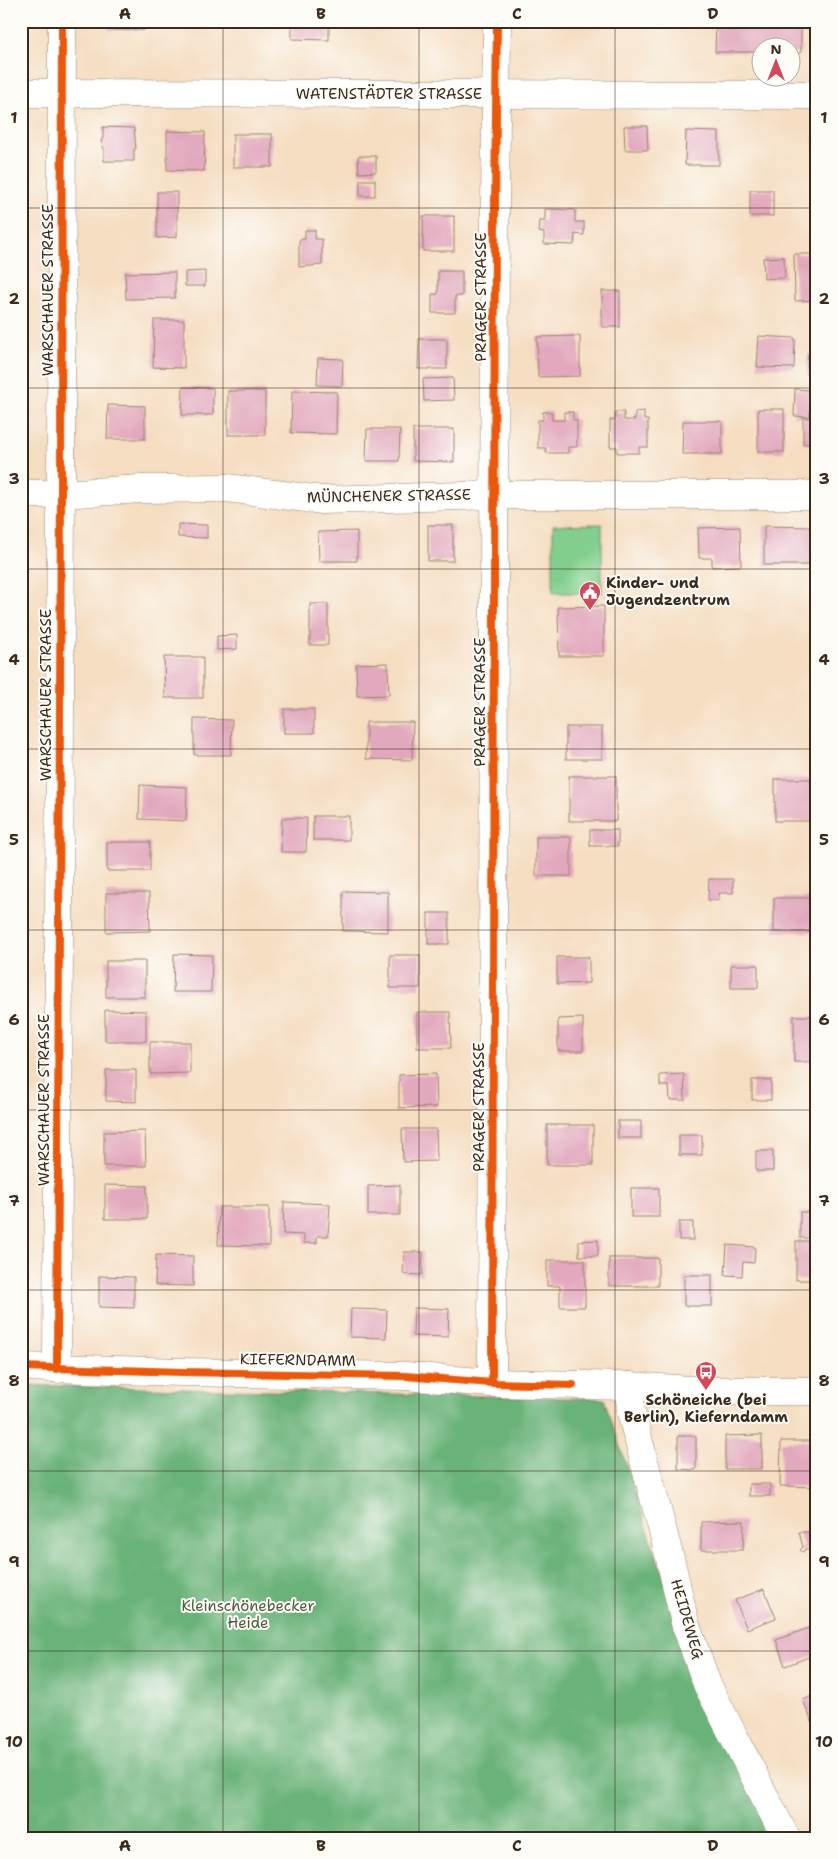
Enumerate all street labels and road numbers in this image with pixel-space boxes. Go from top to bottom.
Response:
street label: WATENSTÄDTER STRASSE [296,84,482,104]
street label: WARSCHAUER STRASSE [38,204,58,376]
street label: PRAGER STRASSE [471,232,491,362]
street label: MÜNCHENER STRASSE [307,485,471,507]
street label: WARSCHAUER STRASSE [36,609,56,781]
street label: PRAGER STRASSE [470,637,490,767]
street label: WARSCHAUER STRASSE [34,1014,54,1186]
street label: PRAGER STRASSE [469,1042,489,1172]
street label: KIEFERNDAMM [240,1349,356,1371]
street label: HEIDEWEG [666,1577,708,1661]

